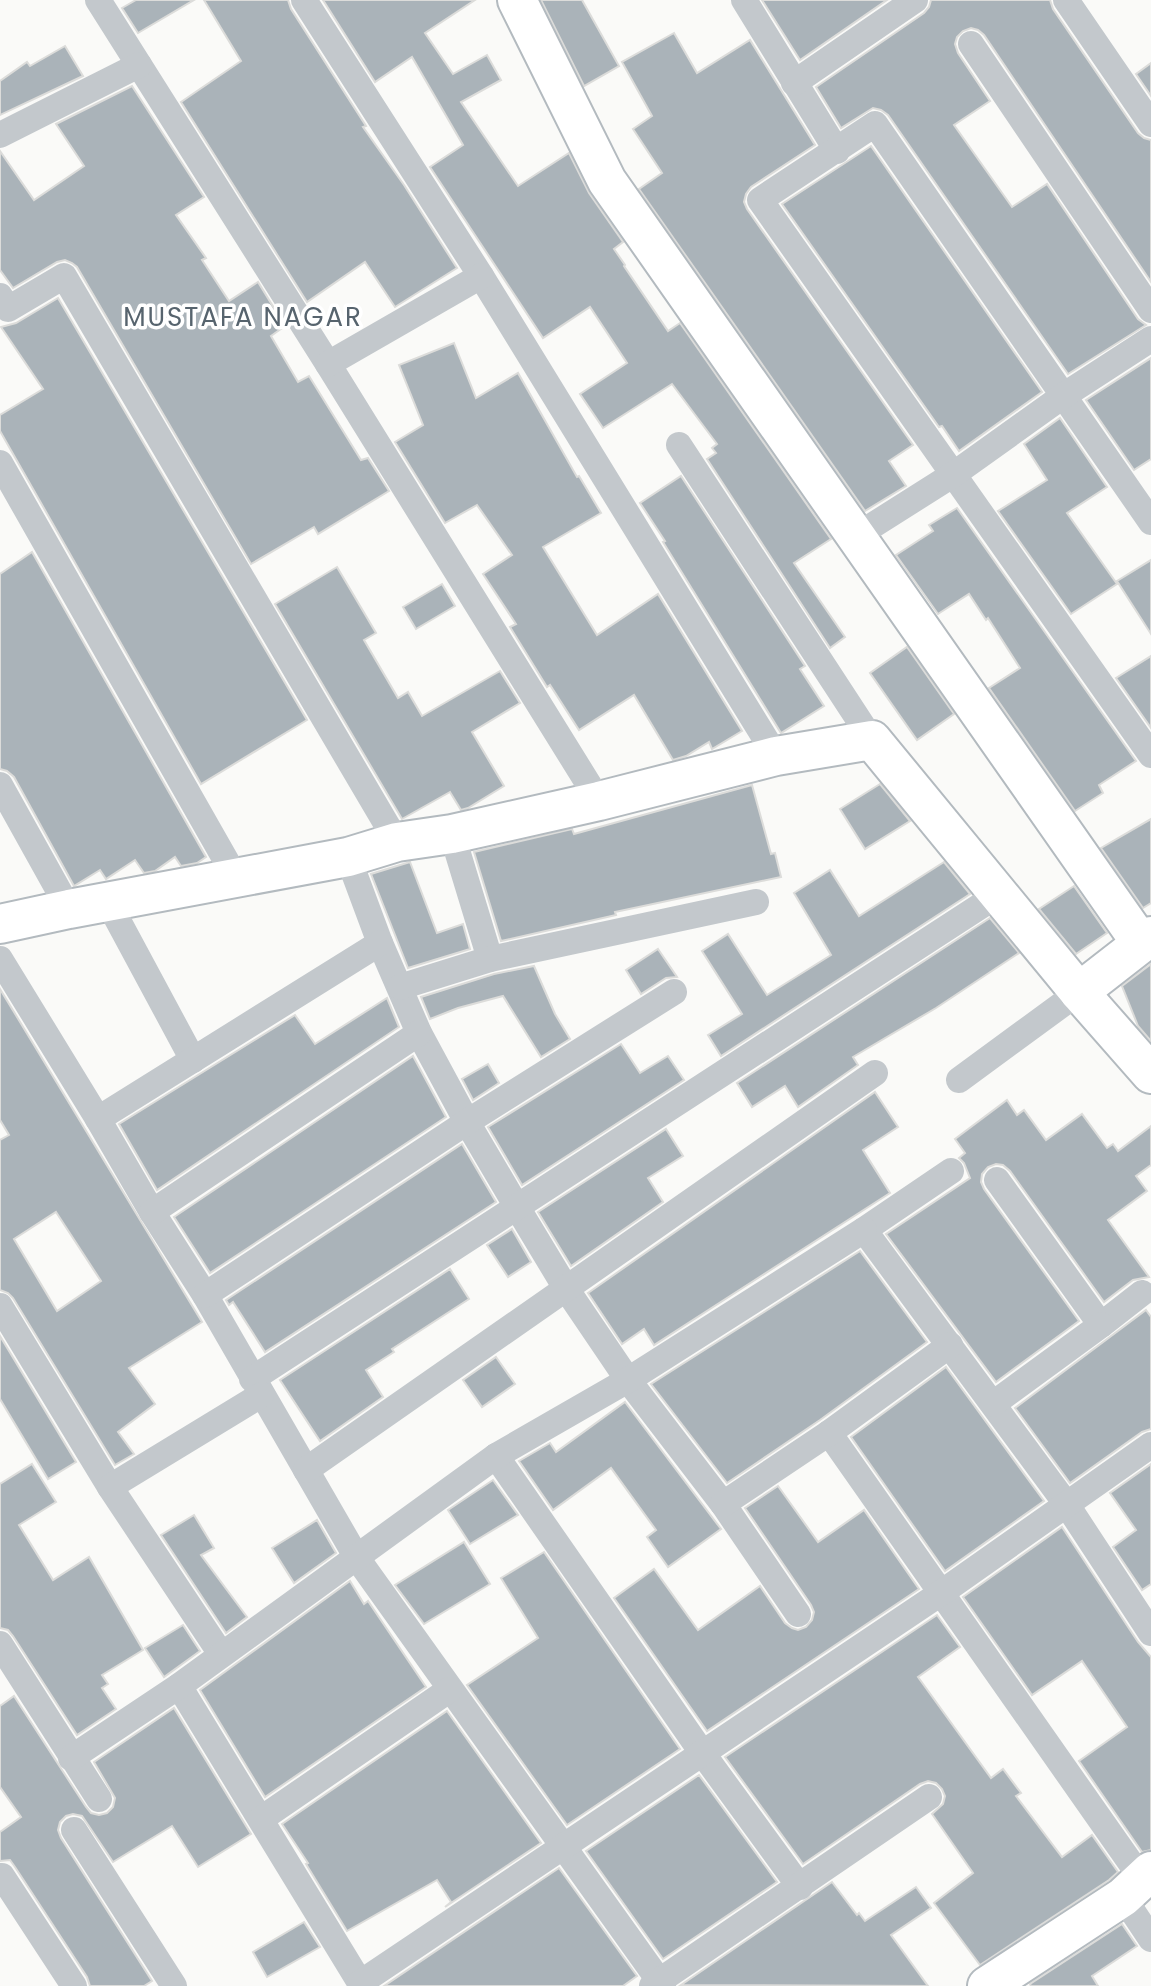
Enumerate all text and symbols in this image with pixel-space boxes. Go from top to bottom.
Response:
district label: MUSTAFA NAGAR [123,299,363,335]

